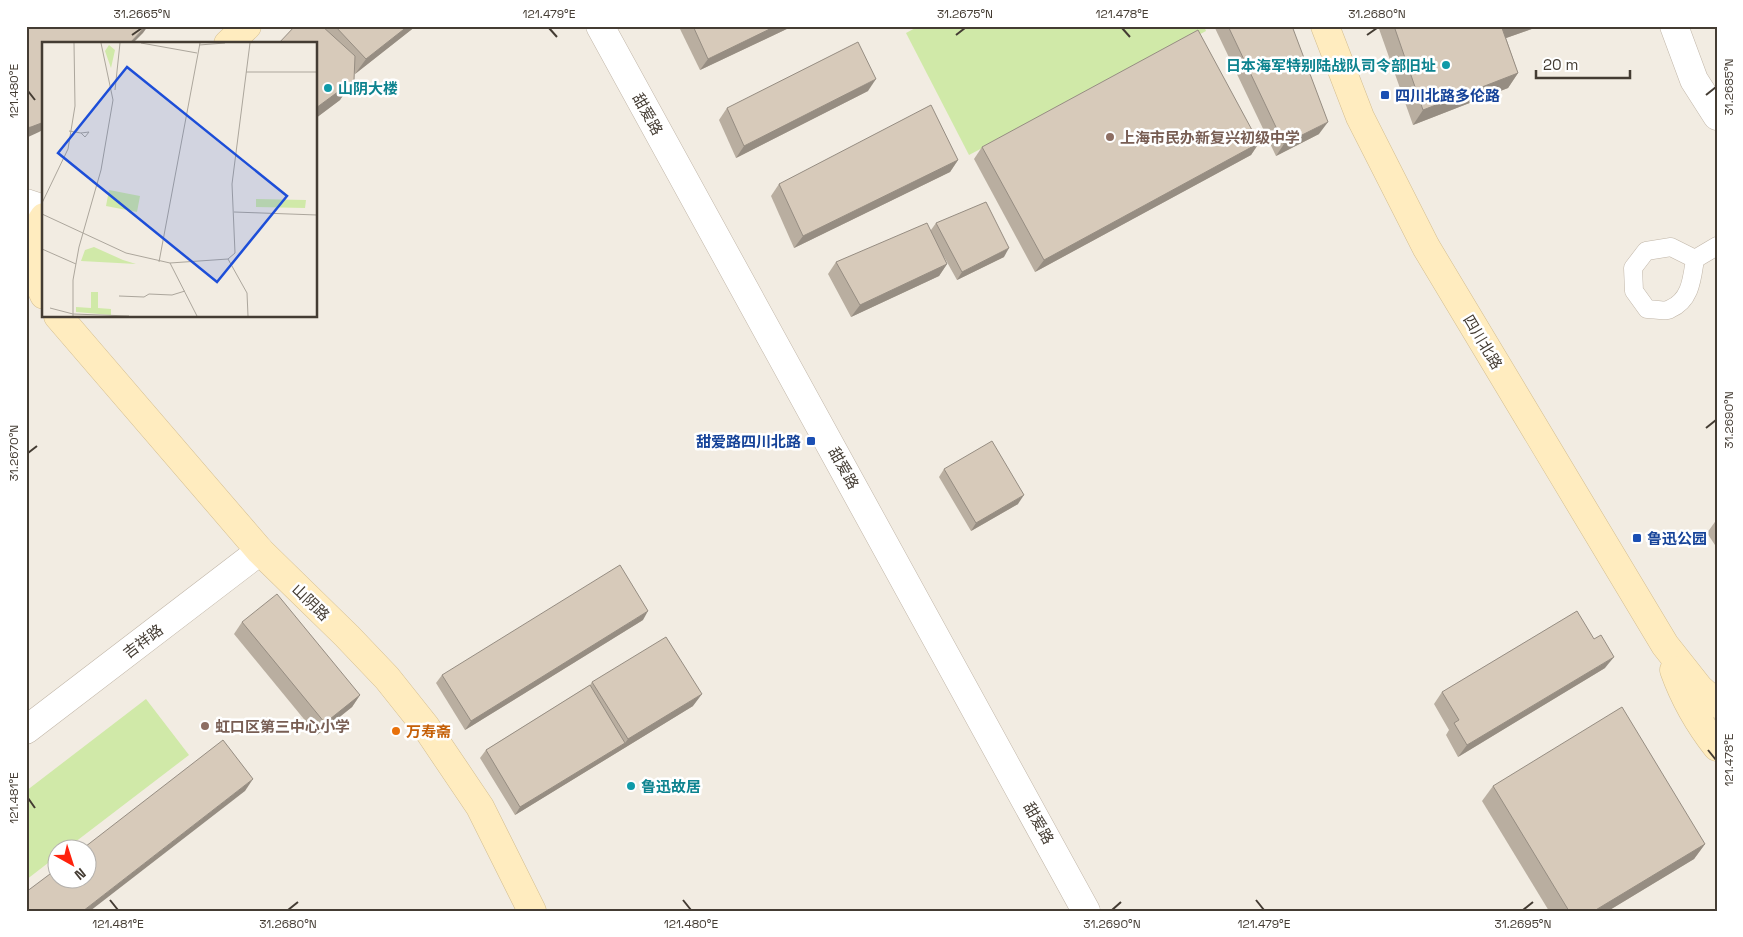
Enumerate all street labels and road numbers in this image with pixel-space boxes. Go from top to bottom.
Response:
street label: 甜爱路 [629,90,667,138]
street label: 四川北路 [1459,311,1507,373]
street label: 甜爱路 [825,444,863,492]
street label: 山阴路 [288,580,334,624]
street label: 吉祥路 [119,620,167,662]
street label: 甜爱路 [1020,799,1058,847]

